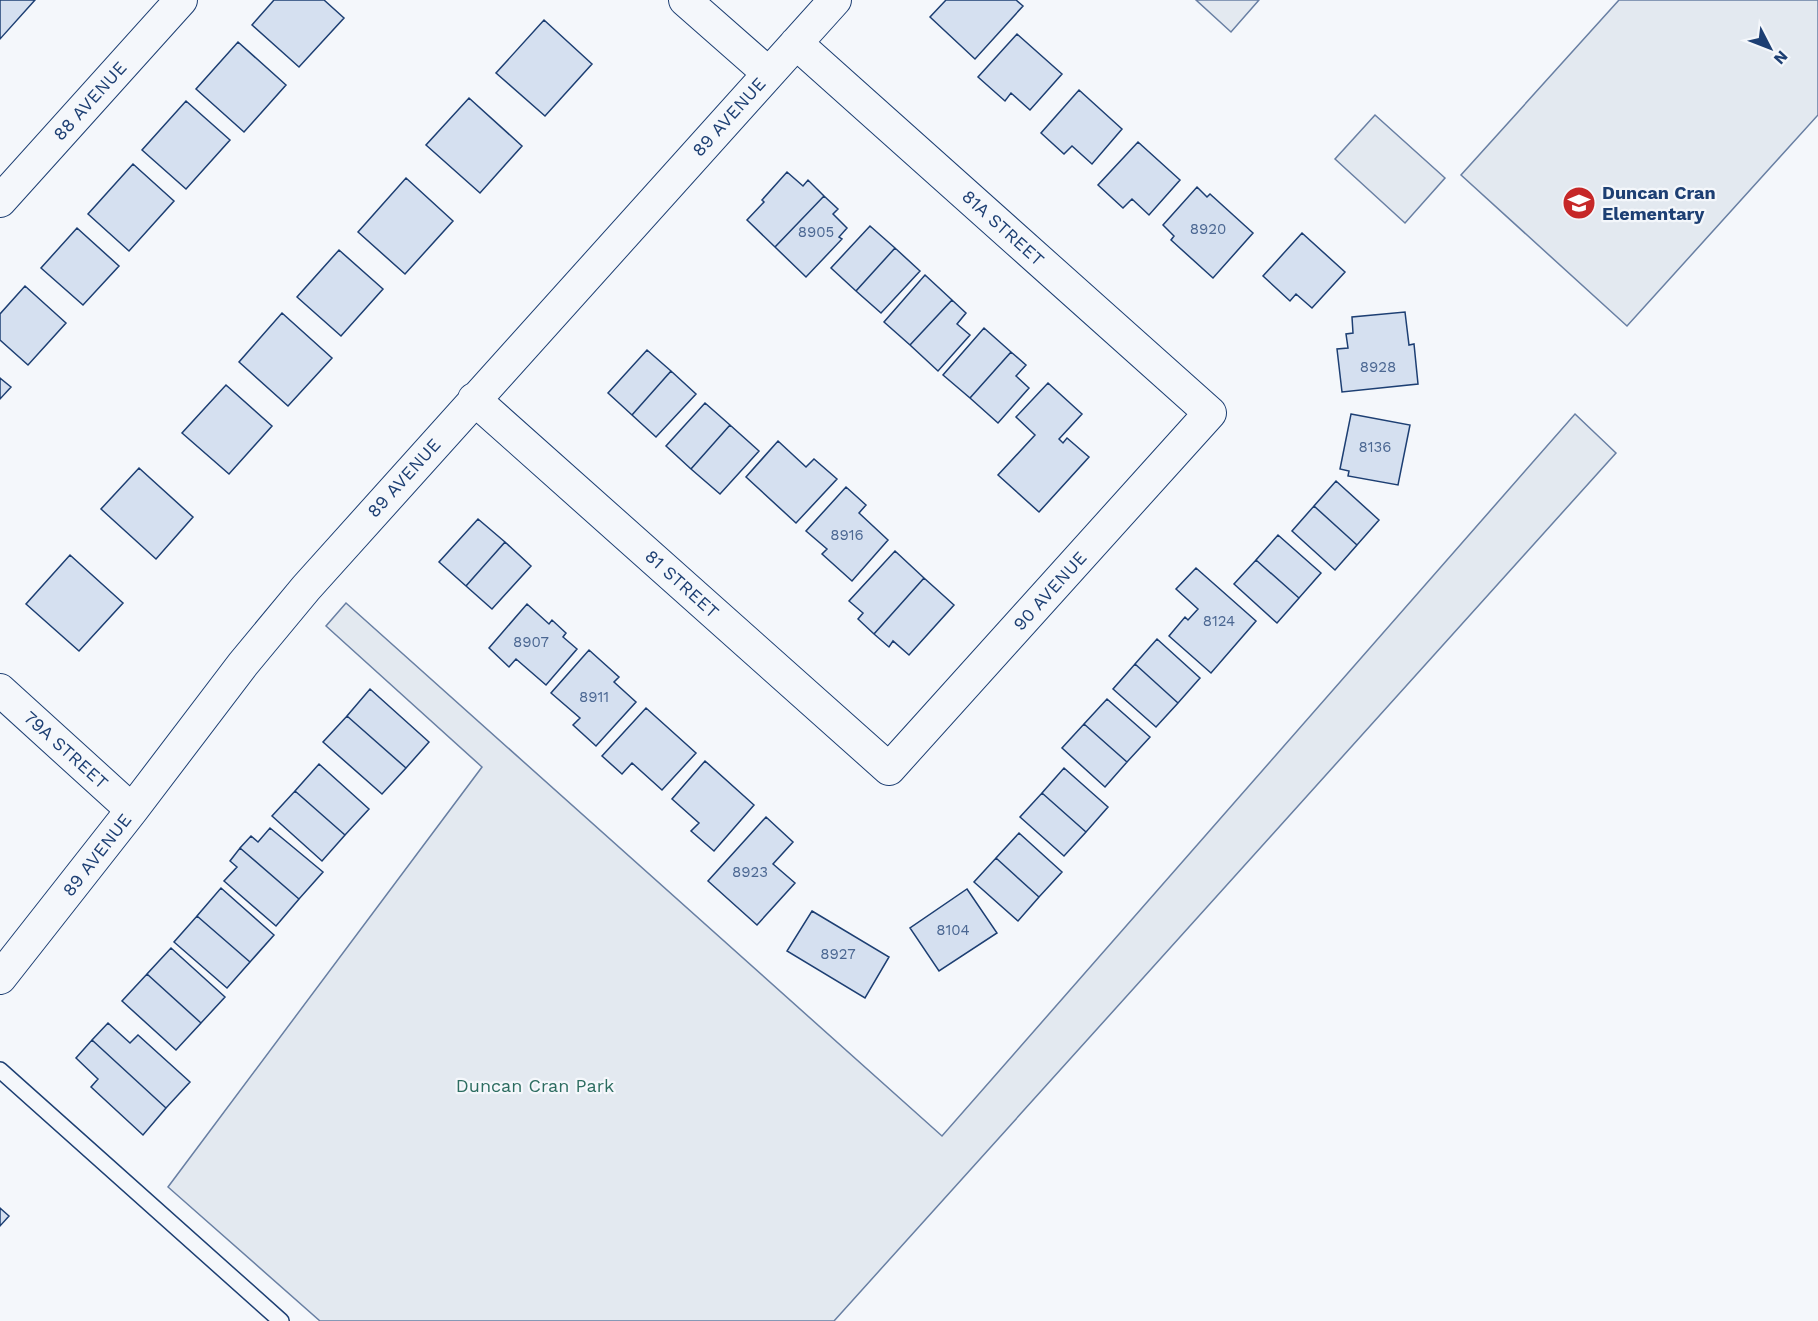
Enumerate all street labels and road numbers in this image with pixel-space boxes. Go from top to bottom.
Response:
street label: 88 AVENUE [49,57,131,144]
street label: 89 AVENUE [688,73,770,160]
street label: 81A STREET [958,185,1049,270]
street label: 89 AVENUE [363,434,445,521]
street label: 81 STREET [641,545,724,622]
street label: 90 AVENUE [1009,547,1091,635]
street label: 79A STREET [20,706,113,793]
street label: 89 AVENUE [58,809,135,900]

